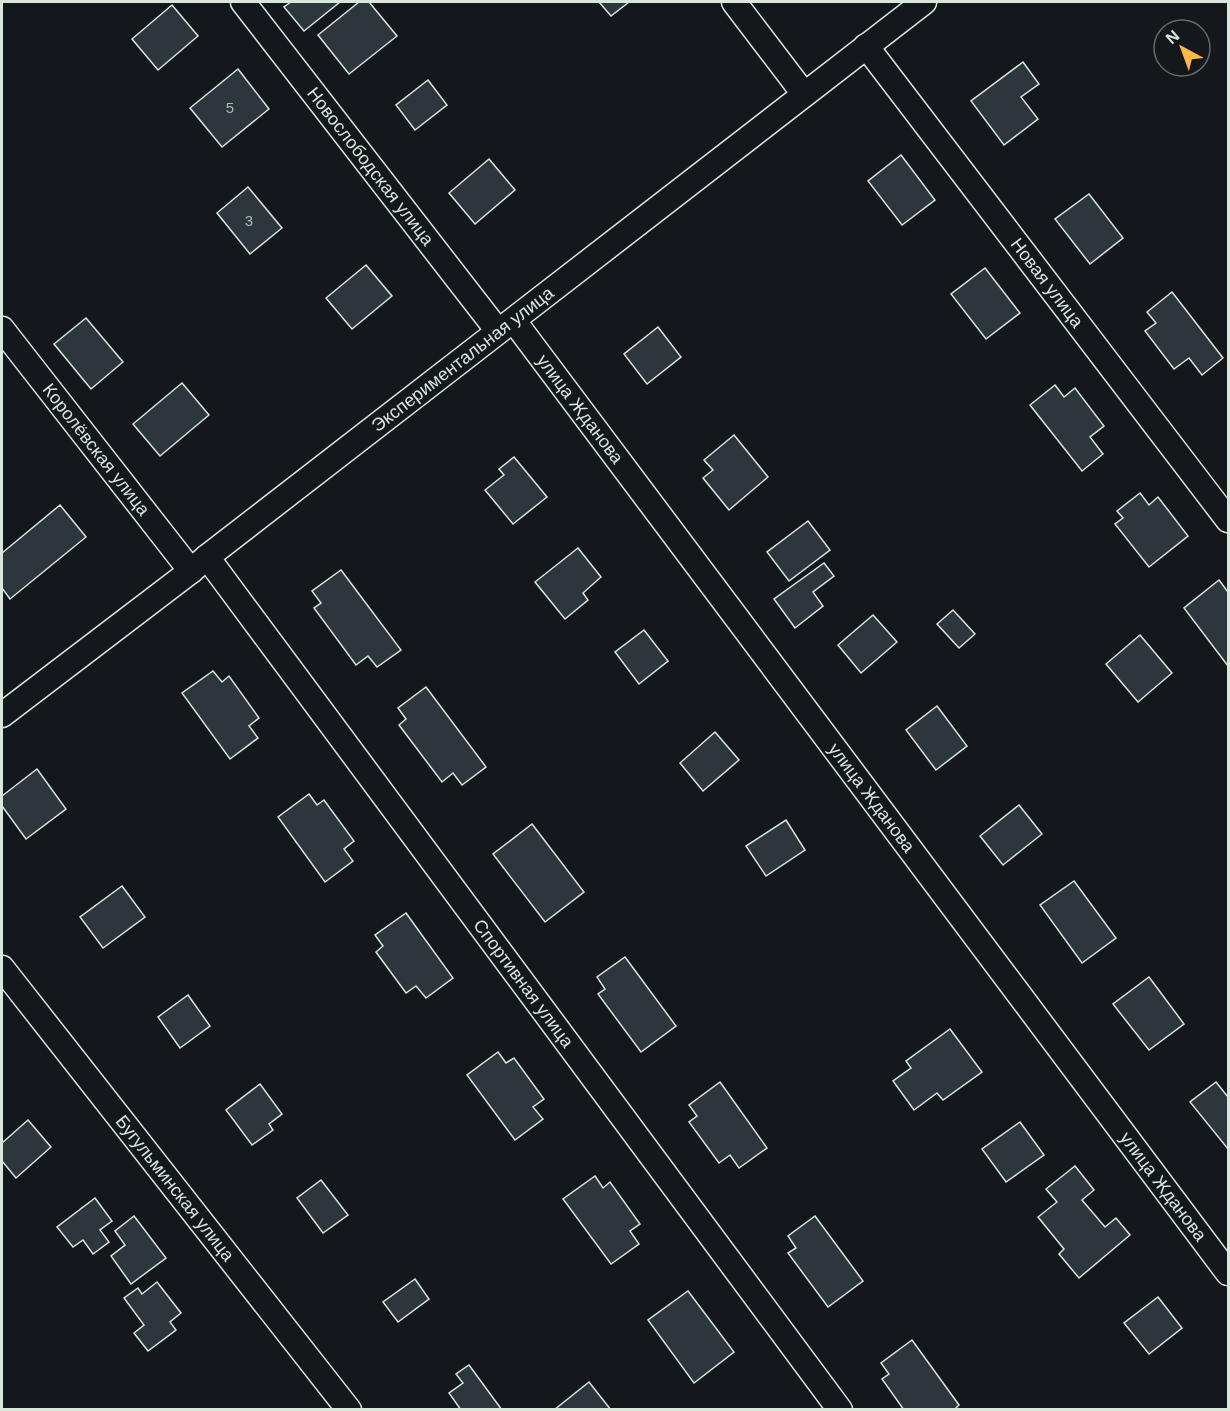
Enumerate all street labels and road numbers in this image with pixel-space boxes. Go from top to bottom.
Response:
street label: Новослободская улица [303,84,438,250]
street label: Новая улица [1007,234,1088,332]
street label: Экспериментальная улица [368,282,558,436]
street label: улица Жданова [533,351,628,468]
street label: Королёвская улица [39,380,154,520]
street label: улица Жданова [824,739,920,857]
street label: Спортивная улица [469,915,578,1052]
street label: Бугульминская улица [112,1111,239,1266]
street label: улица Жданова [1116,1128,1211,1246]

